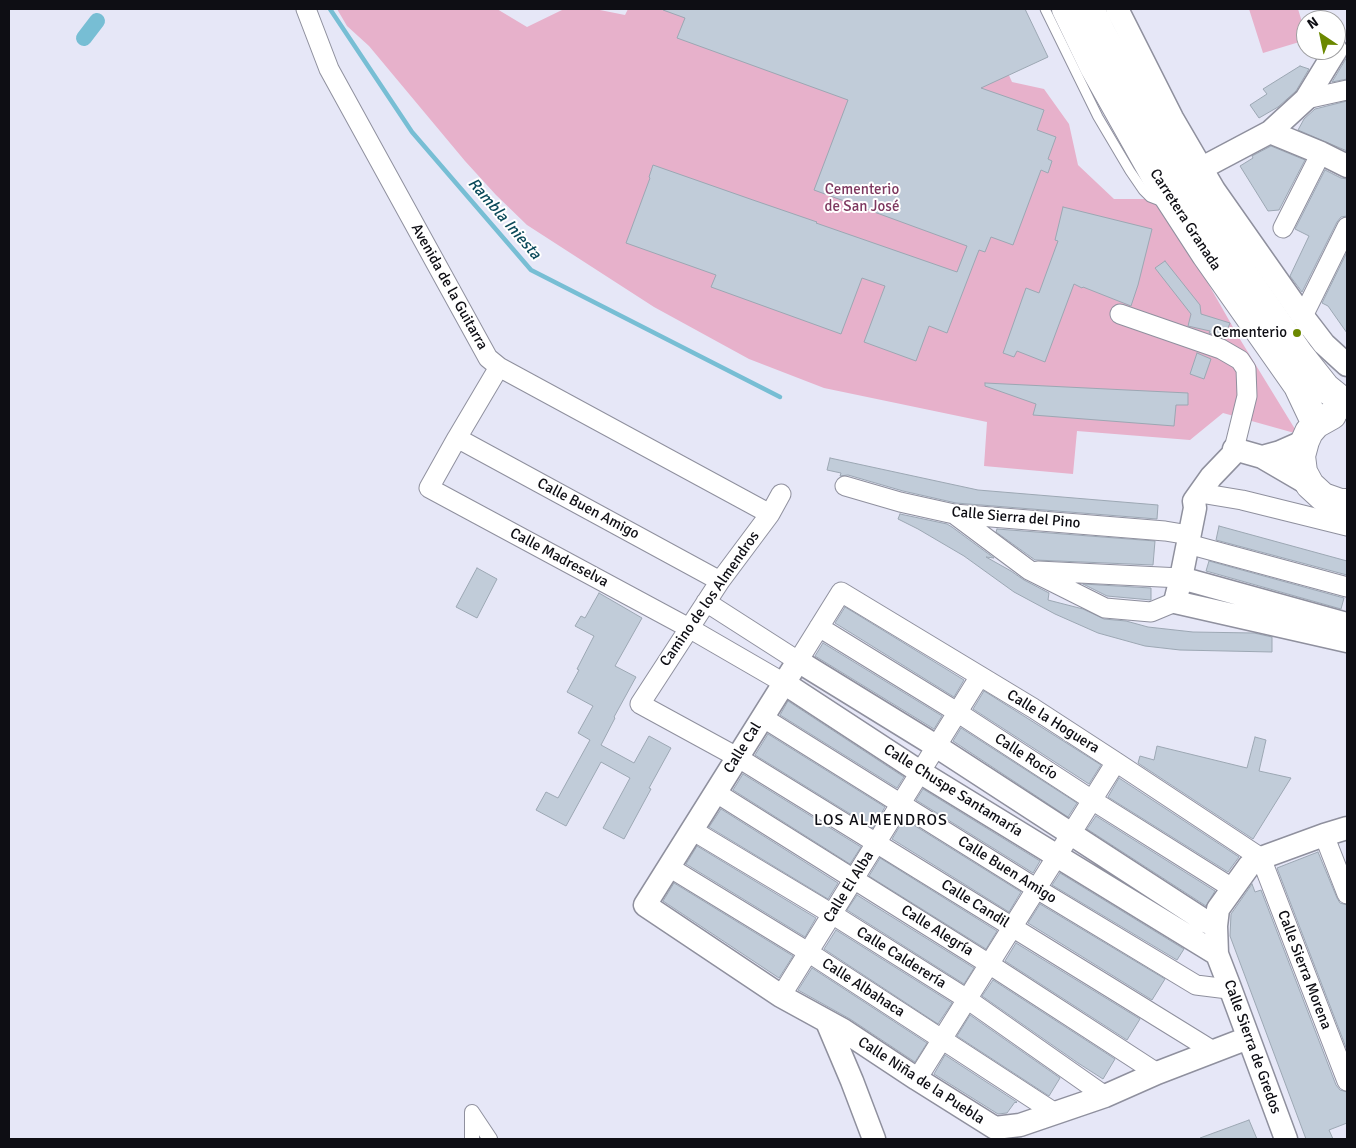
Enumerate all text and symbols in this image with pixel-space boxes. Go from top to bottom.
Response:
north arrow [1296,10,1346,60]
text: N [1304,13,1322,33]
street label: Carretera Granada [1145,166,1225,274]
water label: Rambla Iniesta [463,174,545,264]
park label: Cementerio de San José [825,181,899,216]
street label: Avenida de la Guitarra [407,221,491,353]
place label: Cementerio [1213,324,1287,342]
marker: Cementerio [1291,327,1303,339]
street label: Calle Buen Amigo [534,475,642,543]
street label: Calle Sierra del Pino [951,503,1081,533]
street label: Calle Madreselva [507,524,611,592]
street label: Camino de los Almendros [656,528,764,670]
street label: Calle la Hoguera [1003,686,1103,758]
street label: Calle Cal [720,719,766,777]
street label: Calle Rocío [991,730,1061,784]
street label: Calle Chuspe Santamaría [880,741,1026,841]
district label: LOS ALMENDROS [812,811,950,831]
street label: Calle Buen Amigo [954,832,1060,908]
street label: Calle El Alba [820,848,878,926]
street label: Calle Candil [938,876,1012,932]
street label: Calle Alegría [897,902,977,960]
street label: Calle Sierra Morena [1273,908,1335,1032]
street label: Calle Calderería [853,923,949,993]
street label: Calle Albahaca [818,955,908,1021]
street label: Calle Sierra de Gredos [1219,978,1285,1116]
street label: Calle Niña de la Puebla [854,1033,988,1129]

